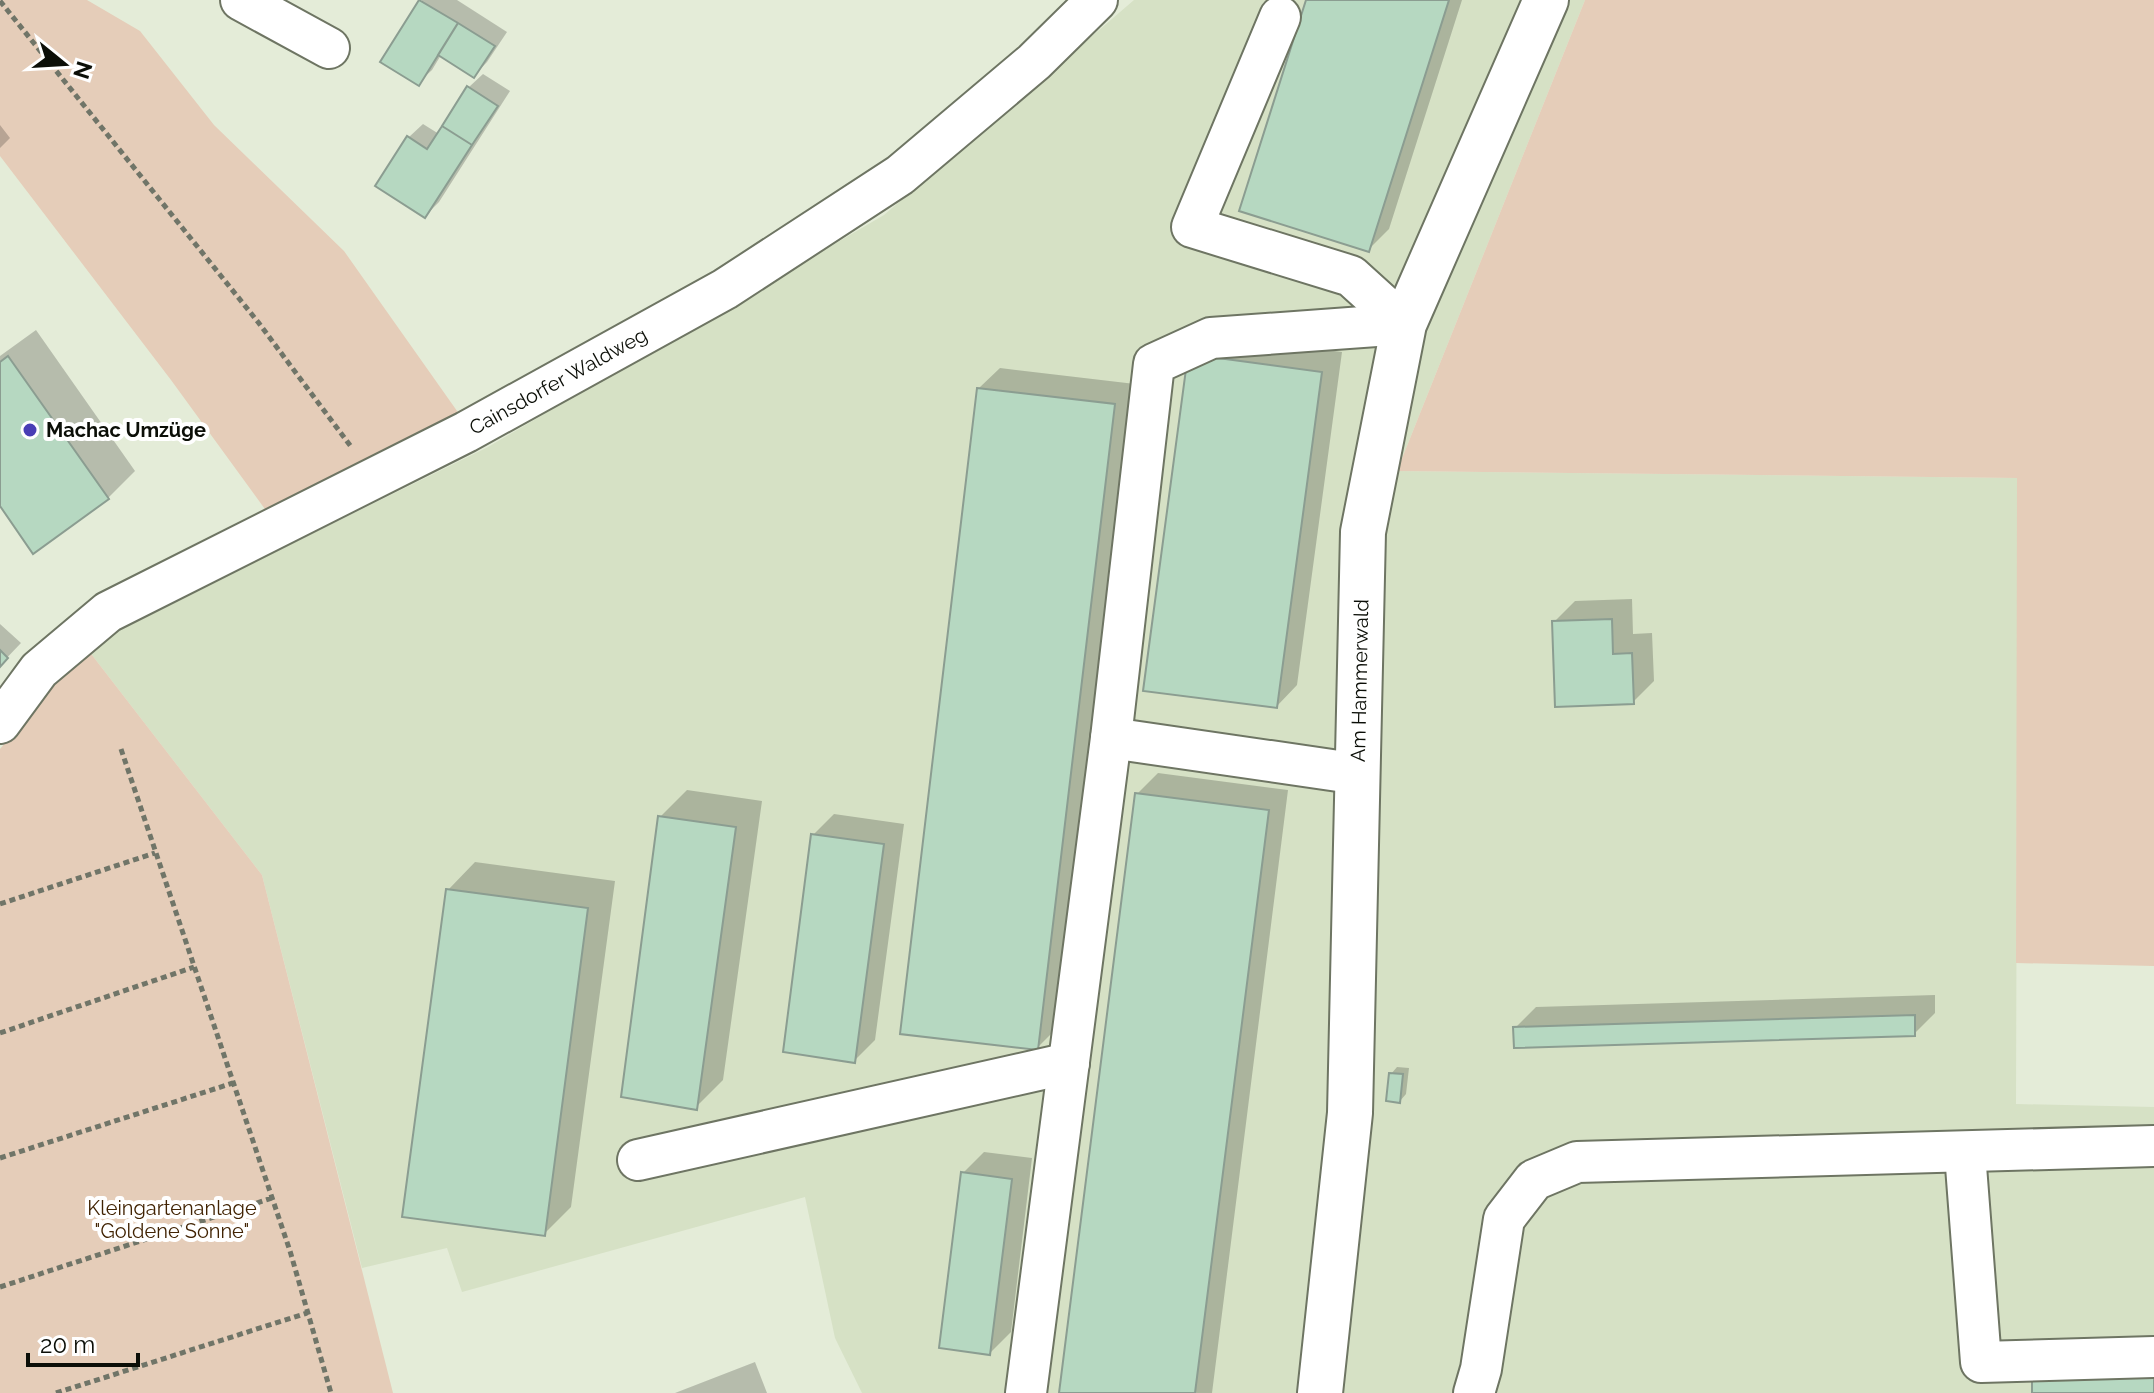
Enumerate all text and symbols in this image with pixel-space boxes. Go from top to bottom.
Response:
north arrow [24,24,104,104]
text: N [68,58,98,82]
street label: Cainsdorfer Waldweg [465,322,651,440]
place label: Machac Umzüge [46,418,206,442]
marker: Machac Umzüge [21,421,39,439]
street label: Am Hammerwald [1346,599,1373,762]
park label: Kleingartenanlage "Goldene Sonne" [87,1196,257,1243]
scale bar [28,1317,138,1367]
text: 20 m [40,1330,95,1359]

